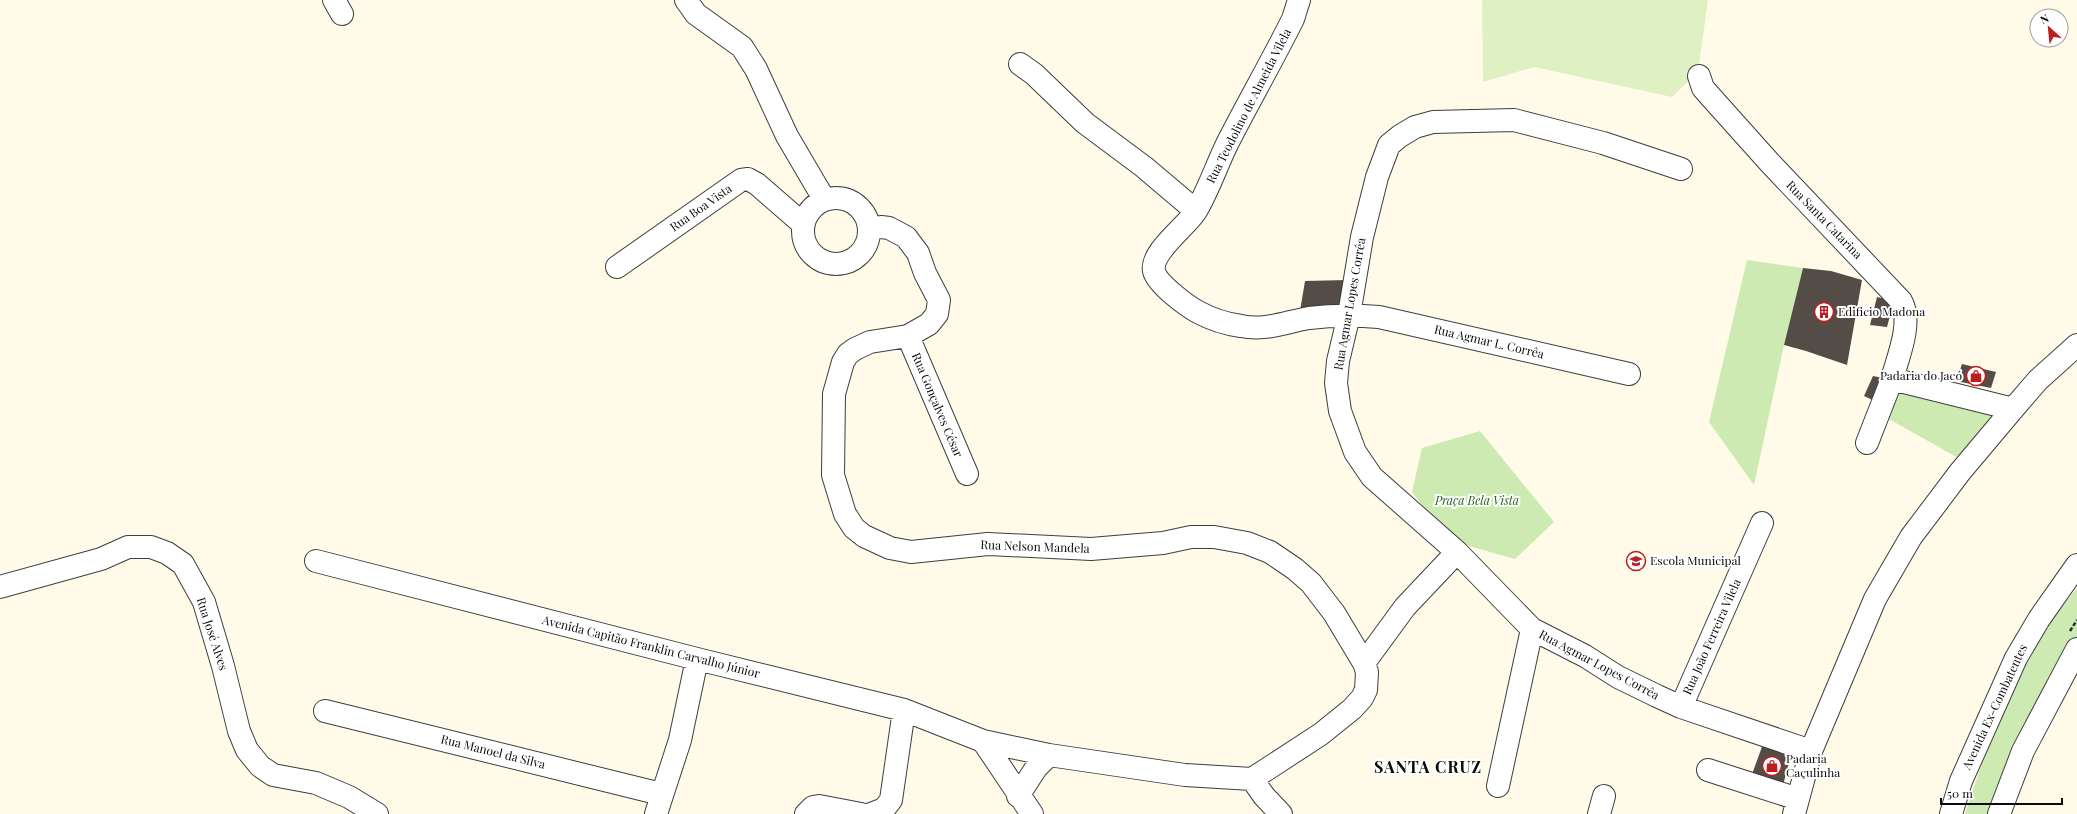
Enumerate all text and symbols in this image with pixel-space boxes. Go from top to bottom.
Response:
north arrow [2029,8,2069,48]
text: N [2037,10,2051,27]
street label: Rua Teodolino de Almeida Vilela [1202,25,1294,186]
street label: Rua Santa Catarina [1783,177,1866,262]
street label: Rua Boa Vista [666,180,735,234]
street label: Rua Agmar Lopes Corrêa [1329,236,1369,371]
building icon: Edificio Madona [1813,301,1835,323]
place label: Edificio Madona [1838,303,1925,319]
street label: Rua Agmar L. Corrêa [1433,321,1546,361]
street label: Rua Gonçalves César [909,350,967,460]
shop icon: Padaria do Jacó [1965,365,1987,387]
place label: Padaria do Jacó [1880,367,1962,383]
park label: Praça Bela Vista [1434,492,1519,508]
street label: Rua Nelson Mandela [980,536,1090,556]
school or university icon: Escola Municipal [1625,550,1647,572]
place label: Escola Municipal [1650,552,1741,568]
street label: Rua João Ferreira Vilela [1678,576,1744,697]
street label: Rua José Alves [194,595,232,672]
street label: Avenida Capitão Franklin Carvalho Júnior [540,611,762,681]
street label: Rua Agmar Lopes Corrêa [1537,626,1662,703]
street label: Avenida Ex-Combatentes [1958,641,2030,773]
street label: Rua Manoel da Silva [439,730,547,772]
place label: Padaria Caçulinha [1786,750,1840,780]
shop icon: Padaria Caçulinha [1761,755,1783,777]
district label: SANTA CRUZ [1374,756,1482,777]
scale bar [1941,780,2062,806]
text: 50 m [1947,785,1973,801]

